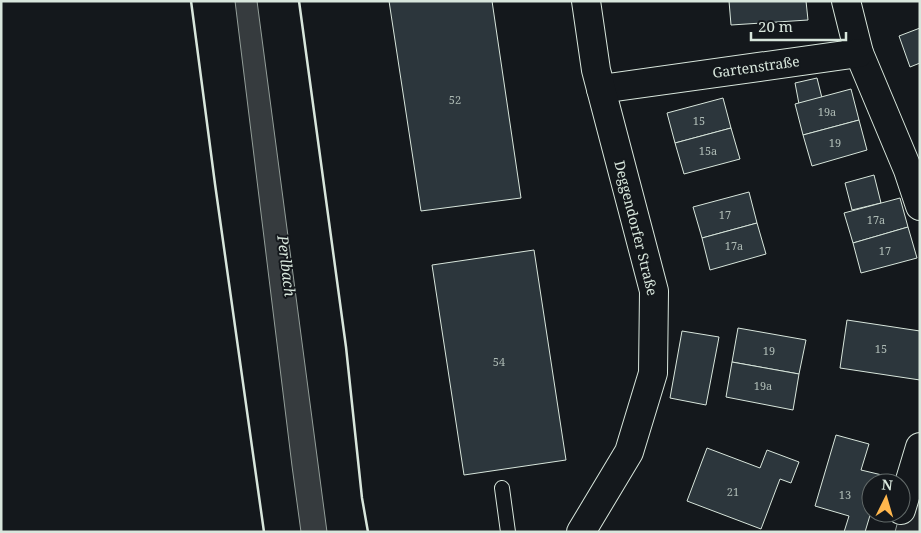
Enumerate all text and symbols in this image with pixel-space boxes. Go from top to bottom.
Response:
scale bar [751,10,846,42]
text: 20 m [758,16,793,36]
street label: Gartenstraße [711,51,801,82]
house number: 52 [449,92,461,107]
house number: 19a [818,104,836,119]
house number: 15 [693,113,705,128]
house number: 19 [829,135,841,150]
house number: 15a [699,143,717,158]
street label: Deggendorfer Straße [610,158,662,297]
house number: 17 [719,207,731,222]
house number: 17a [867,212,885,227]
water label: Perlbach [273,233,301,298]
house number: 17a [725,238,743,253]
house number: 17 [879,243,891,258]
house number: 15 [875,341,887,356]
house number: 19 [763,343,775,358]
house number: 54 [493,354,505,369]
house number: 19a [754,378,772,393]
north arrow [861,473,911,523]
text: N [881,475,894,494]
house number: 21 [727,484,739,499]
house number: 13 [839,487,851,502]

